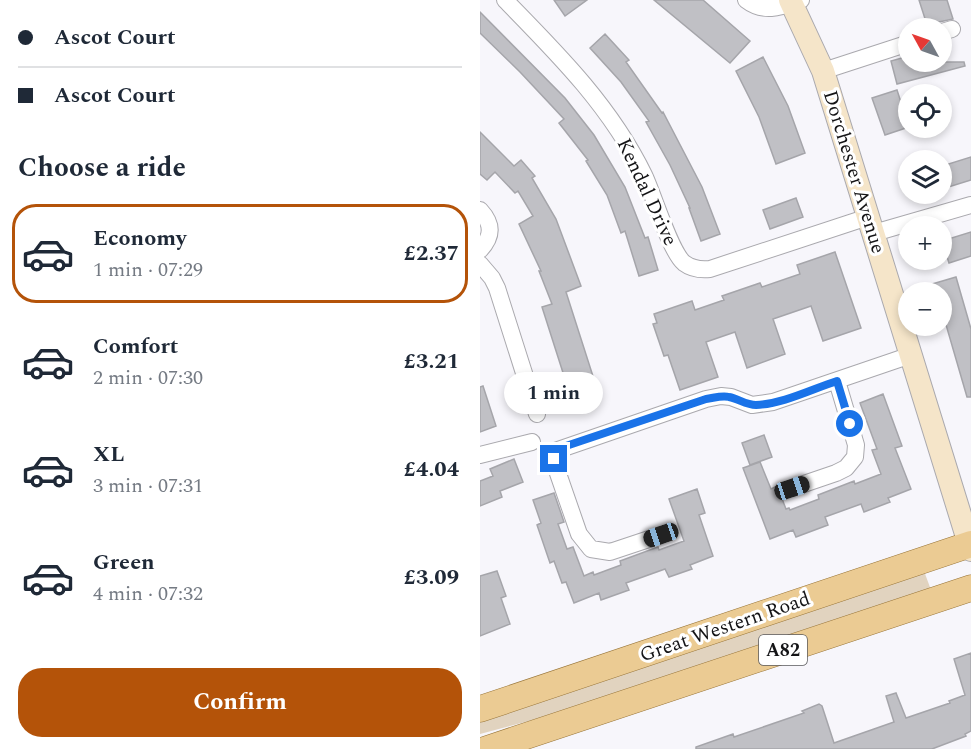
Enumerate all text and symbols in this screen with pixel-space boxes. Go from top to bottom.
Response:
north arrow [898,18,952,72]
map controls [898,18,952,336]
text: Ascot Court [54,21,175,54]
text: Ascot Court [54,79,175,112]
button: locate [898,84,952,138]
street label: Dorchester Avenue [815,87,893,257]
street label: Kendal Drive [609,133,685,251]
text: Choose a ride [18,147,186,189]
button: layers [898,150,952,204]
button: + [898,216,952,270]
text: Economy [93,222,186,255]
icon: car [21,227,75,281]
text: £2.37 [404,237,459,270]
text: 1 min · 07:29 [93,255,203,285]
button: − [898,282,952,336]
text: Comfort [93,330,178,363]
icon: car [21,335,75,389]
text: £3.21 [404,345,459,378]
text: 2 min · 07:30 [93,363,203,393]
callout: 1 min [505,372,604,414]
text: 1 min [527,378,580,408]
route start [836,410,863,437]
text: XL [93,438,124,471]
icon: car [21,443,75,497]
route end [540,445,567,472]
text: £4.04 [404,453,459,486]
text: 3 min · 07:31 [93,471,203,501]
car [772,474,812,502]
car [641,521,681,549]
text: Green [93,546,155,579]
icon: car [21,551,75,605]
text: £3.09 [404,561,459,594]
text: 4 min · 07:32 [93,579,203,609]
street label: Great Western Road [636,584,814,670]
road number: A82 [759,635,807,665]
button: Confirm [18,668,462,737]

